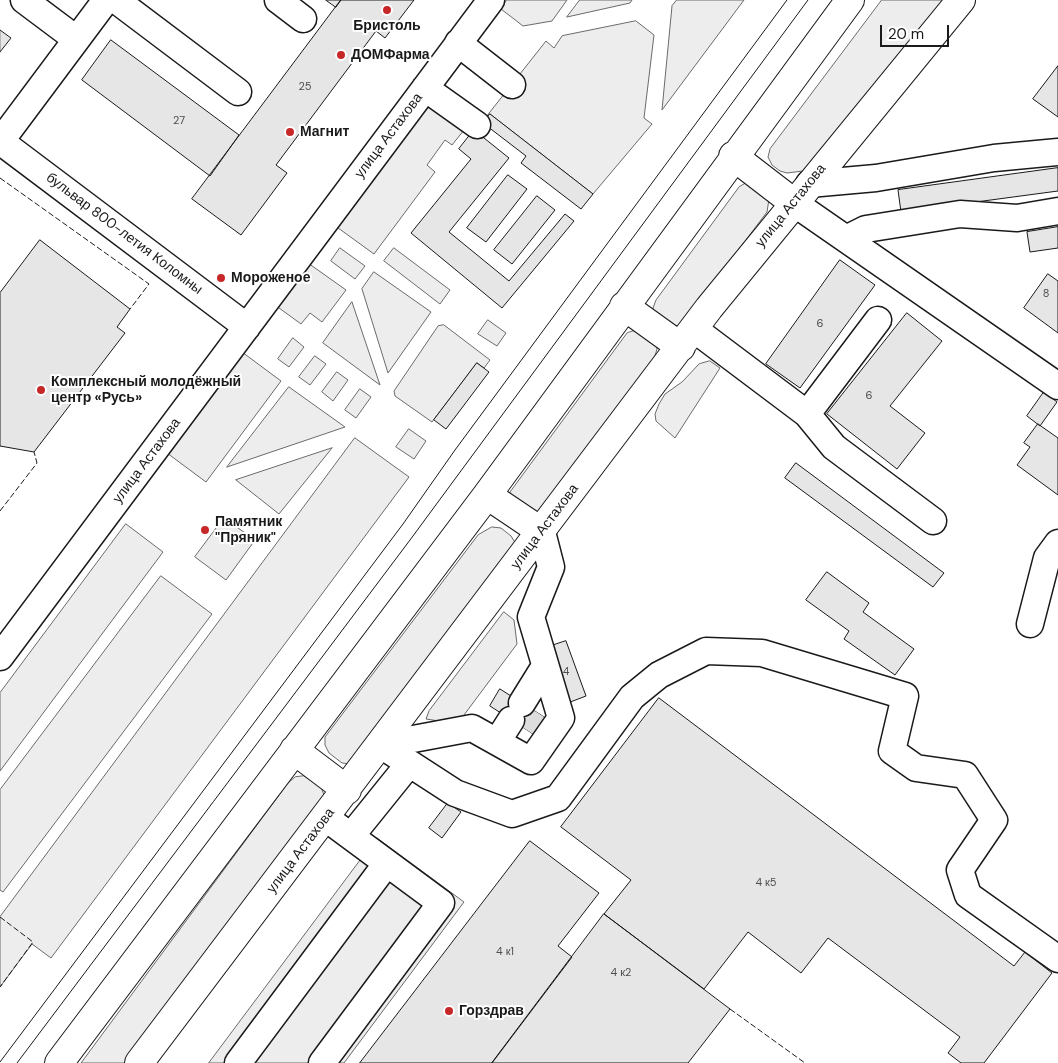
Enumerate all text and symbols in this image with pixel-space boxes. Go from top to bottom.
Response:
marker: Бристоль [381,4,393,16]
scale bar [883,15,952,47]
place label: Бристоль [353,18,421,34]
text: 20 m [888,24,924,44]
place label: ДОМФарма [351,47,430,63]
marker: ДОМФарма [335,49,347,61]
house number: 25 [298,80,312,94]
street label: улица Астахова [352,90,426,182]
house number: 27 [173,114,185,128]
place label: Магнит [300,124,349,140]
marker: Магнит [284,126,296,138]
street label: улица Астахова [752,161,830,251]
street label: бульвар 800-летия Коломны [42,170,206,298]
place label: Мороженое [231,270,310,286]
marker: Мороженое [215,272,227,284]
house number: 8 [1043,287,1049,301]
house number: 6 [817,317,823,331]
place label: Комплексный молодёжный центр «Русь» [51,374,241,407]
marker: Комплексный молодёжный центр «Русь» [35,384,47,396]
house number: 6 [866,389,872,403]
street label: улица Астахова [110,415,184,507]
street label: улица Астахова [508,481,582,573]
place label: Памятник "Пряник" [215,514,282,546]
marker: Памятник "Пряник" [199,524,211,536]
house number: 4 [563,665,569,679]
street label: улица Астахова [264,805,338,897]
house number: 4 к5 [755,876,777,890]
house number: 4 к1 [496,945,514,959]
house number: 4 к2 [611,966,631,980]
place label: Горздрав [459,1003,524,1019]
marker: Горздрав [443,1005,455,1017]

